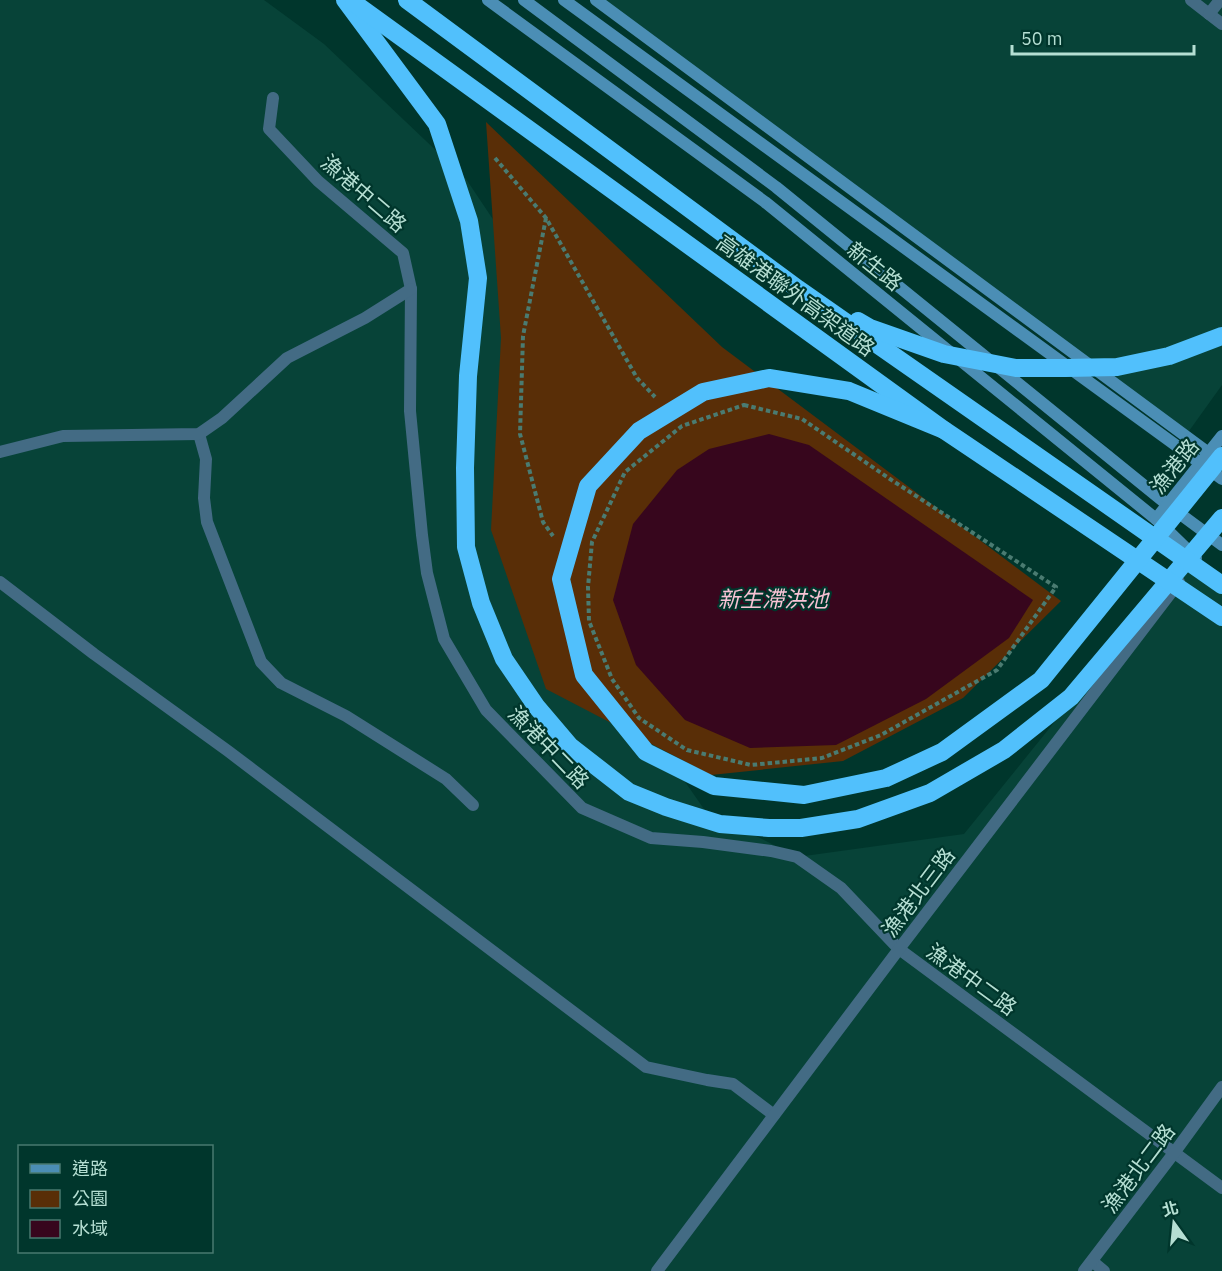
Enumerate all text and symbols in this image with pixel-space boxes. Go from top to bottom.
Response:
scale bar [1012,18,1194,56]
text: 50 m [1021,27,1063,50]
street label: 漁港中二路 [315,148,413,238]
street label: 高雄港聯外高架道路 [711,228,881,362]
street label: 新生路 [842,235,908,297]
street label: 漁港路 [1143,433,1205,499]
water label: 新生滯洪池 [718,584,830,613]
street label: 漁港中二路 [502,700,596,794]
street label: 漁港北三路 [875,842,961,942]
street label: 漁港中二路 [921,937,1023,1021]
street label: 漁港北二路 [1096,1118,1180,1218]
legend [18,1145,213,1253]
text: 道路 [72,1157,108,1180]
text: 公園 [72,1187,108,1210]
north arrow [1144,1193,1204,1253]
text: 水域 [72,1217,108,1240]

